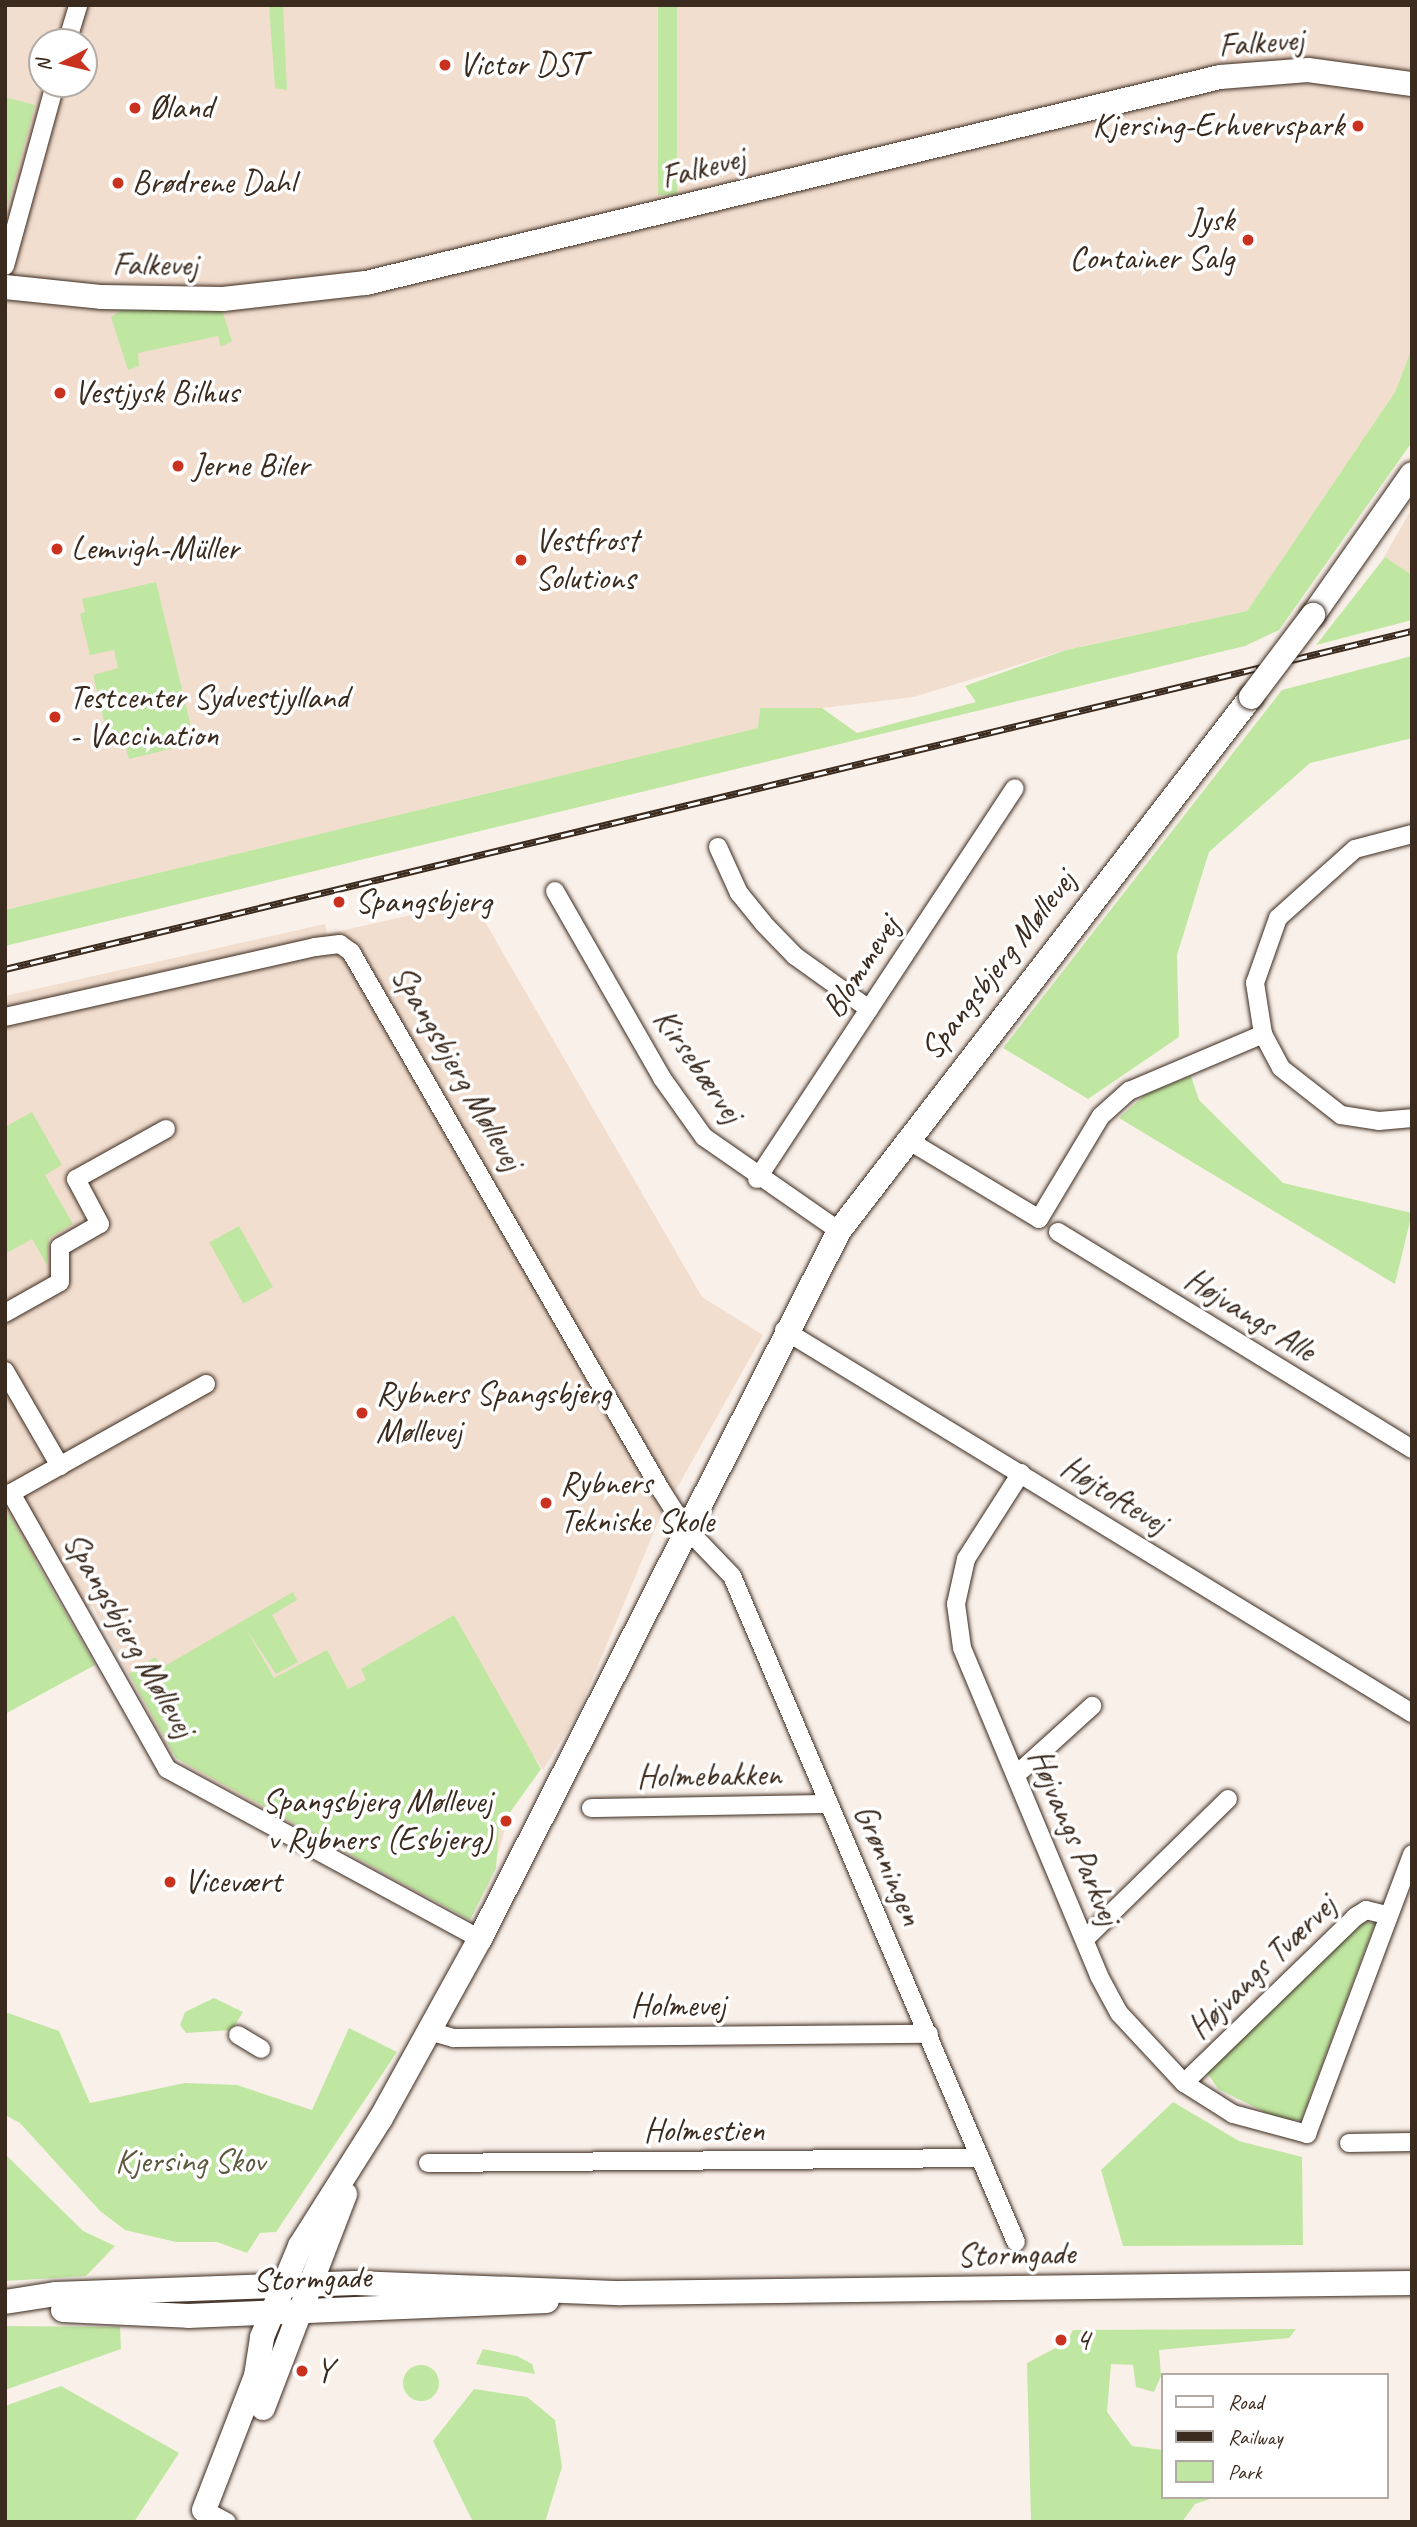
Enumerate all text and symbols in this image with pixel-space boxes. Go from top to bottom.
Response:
street label: Falkevej [1217,20,1305,66]
north arrow [28,28,98,98]
place label: Victor DST [459,45,585,85]
marker: Victor DST [437,57,453,73]
text: N [32,58,57,73]
place label: Øland [149,88,213,128]
marker: Øland [127,100,143,116]
place label: Kjersing-Erhvervspark [1093,106,1344,146]
marker: Kjersing-Erhvervspark [1350,118,1366,134]
street label: Falkevej [657,138,749,198]
place label: Brødrene Dahl [132,163,296,203]
marker: Brødrene Dahl [110,175,126,191]
place label: Jysk Container Salg [1069,201,1234,279]
marker: Jysk Container Salg [1240,232,1256,248]
street label: Falkevej [112,244,198,286]
place label: Vestjysk Bilhus [74,373,239,413]
marker: Vestjysk Bilhus [52,385,68,401]
place label: Jerne Biler [192,446,310,486]
marker: Jerne Biler [170,458,186,474]
place label: Vestfrost Solutions [535,521,638,599]
place label: Lemvigh-Müller [71,529,239,569]
marker: Lemvigh-Müller [49,541,65,557]
marker: Vestfrost Solutions [513,552,529,568]
place label: Testcenter Sydvestjylland - Vaccination [69,678,348,756]
marker: Testcenter Sydvestjylland - Vaccination [47,709,63,725]
street label: Spangsbjerg Møllevej [912,862,1084,1068]
place label: Spangsbjerg [355,882,491,922]
marker: Spangsbjerg [329,892,349,912]
street label: Blommevej [814,909,908,1025]
street label: Spangsbjerg Møllevej [382,959,532,1177]
street label: Kirsebærvej [644,1001,752,1131]
street label: Højvangs Alle [1177,1259,1323,1371]
place label: Rybners Spangsbjerg Møllevej [376,1374,613,1452]
marker: Rybners Spangsbjerg Møllevej [354,1405,370,1421]
street label: Højtoftevej [1054,1447,1174,1543]
place label: Rybners Tekniske Skole [560,1464,715,1542]
marker: Rybners Tekniske Skole [538,1495,554,1511]
street label: Spangsbjerg Møllevej [54,1526,204,1744]
street label: Højvangs Parkvej [1019,1742,1129,1932]
street label: Holmebakken [637,1755,781,1797]
place label: Spangsbjerg Møllevej v Rybners (Esbjerg) [262,1782,492,1860]
street label: Grønningen [845,1799,931,1931]
marker: Spangsbjerg Møllevej v Rybners (Esbjerg) [498,1813,514,1829]
place label: Vicevært [184,1862,281,1902]
marker: Vicevært [162,1874,178,1890]
street label: Højvangs Tværvej [1180,1886,1344,2048]
street label: Holmevej [630,1986,726,2026]
street label: Holmestien [644,2111,764,2151]
park label: Kjersing Skov [115,2142,265,2182]
street label: Stormgade [957,2234,1075,2276]
street label: Stormgade [252,2257,372,2301]
place label: 4 [1075,2320,1090,2360]
marker: 4 [1053,2332,1069,2348]
place label: Y [316,2351,333,2391]
marker: Y [294,2363,310,2379]
legend [1162,2373,1389,2499]
text: Road [1228,2389,1263,2415]
text: Railway [1228,2424,1282,2450]
text: Park [1228,2459,1261,2485]

